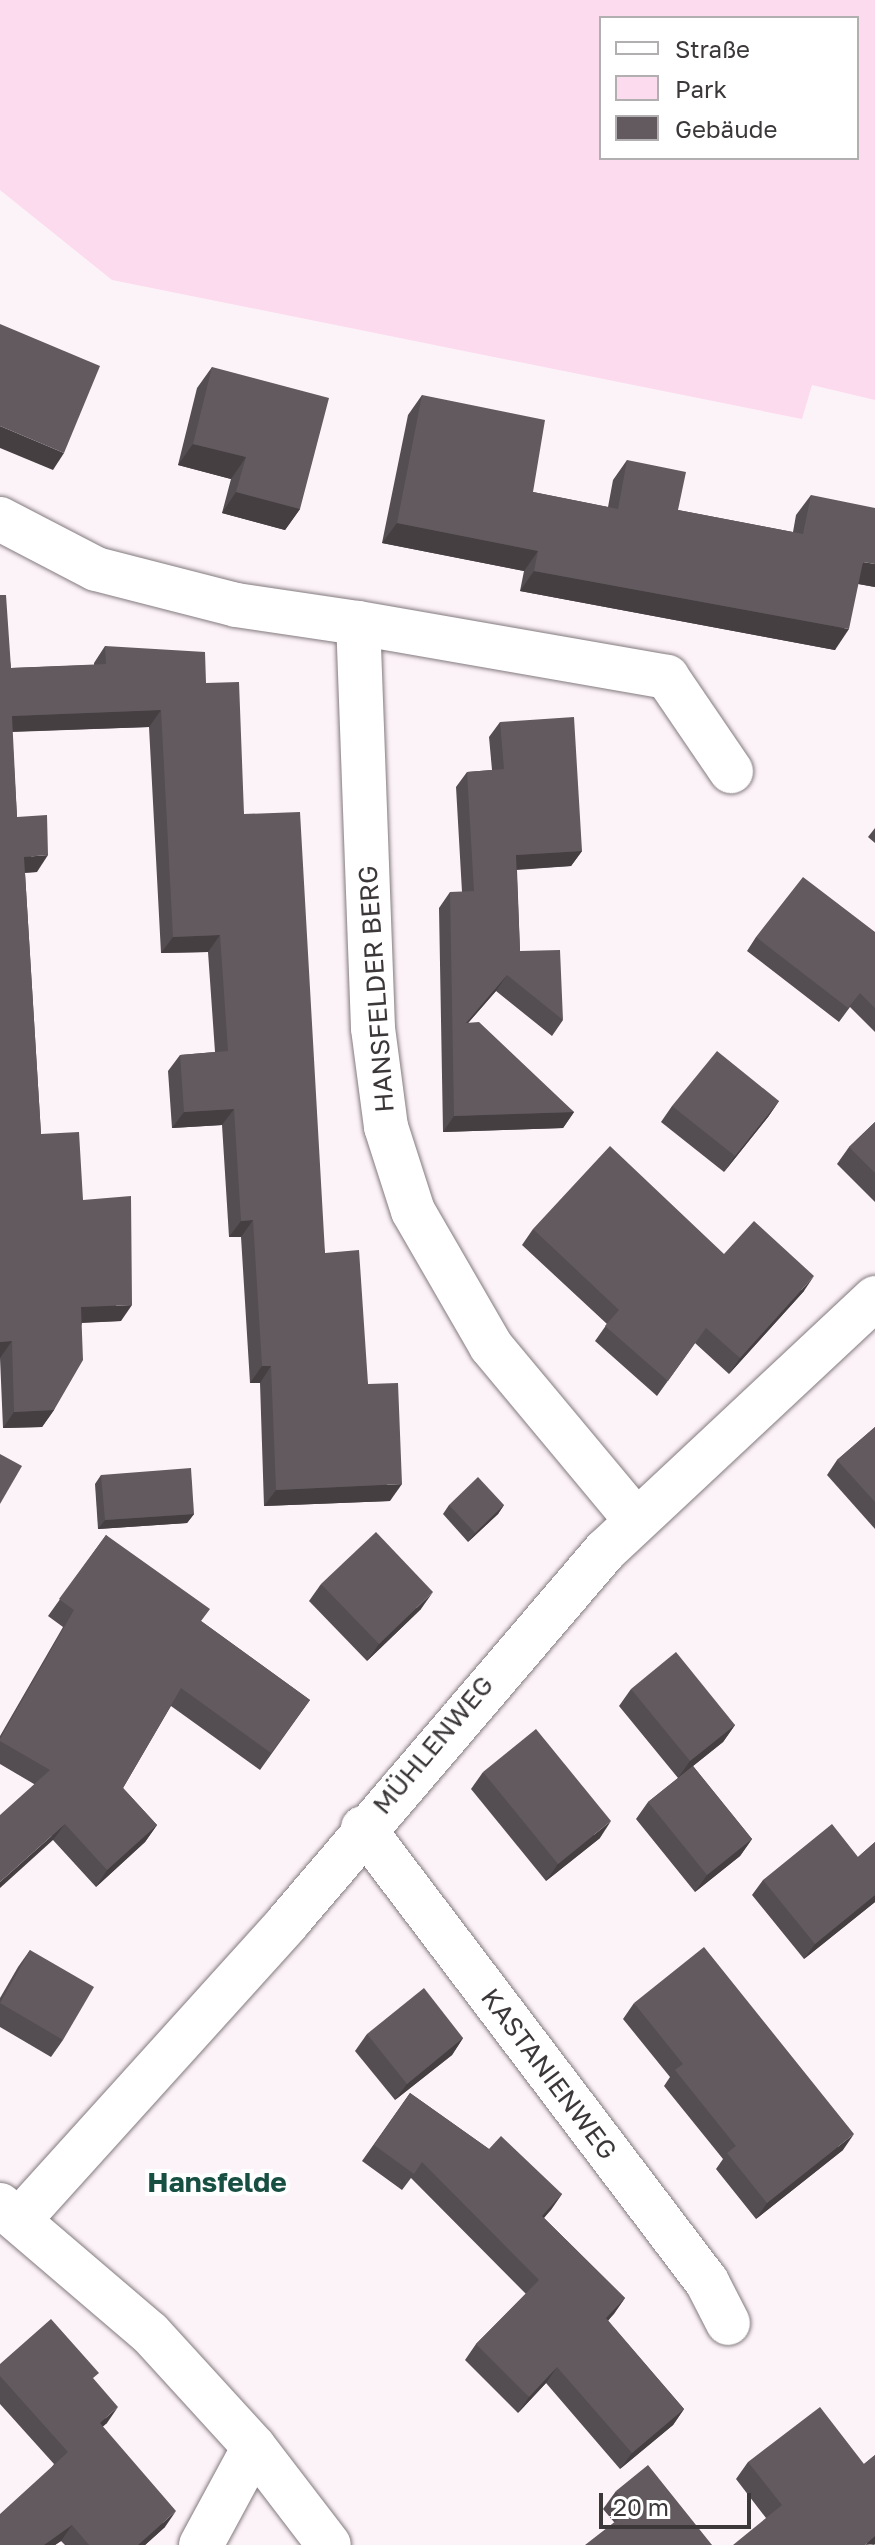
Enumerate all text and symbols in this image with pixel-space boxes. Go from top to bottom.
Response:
legend [599,16,859,160]
text: Straße [675,34,750,63]
text: Park [675,74,727,103]
text: Gebäude [675,114,777,143]
street label: HANSFELDER BERG [352,865,400,1113]
street label: MÜHLENWEG [366,1670,500,1820]
street label: KASTANIENWEG [475,1982,623,2166]
district label: Hansfelde [147,2165,287,2199]
scale bar [603,2477,755,2527]
text: 20 m [613,2492,669,2521]

